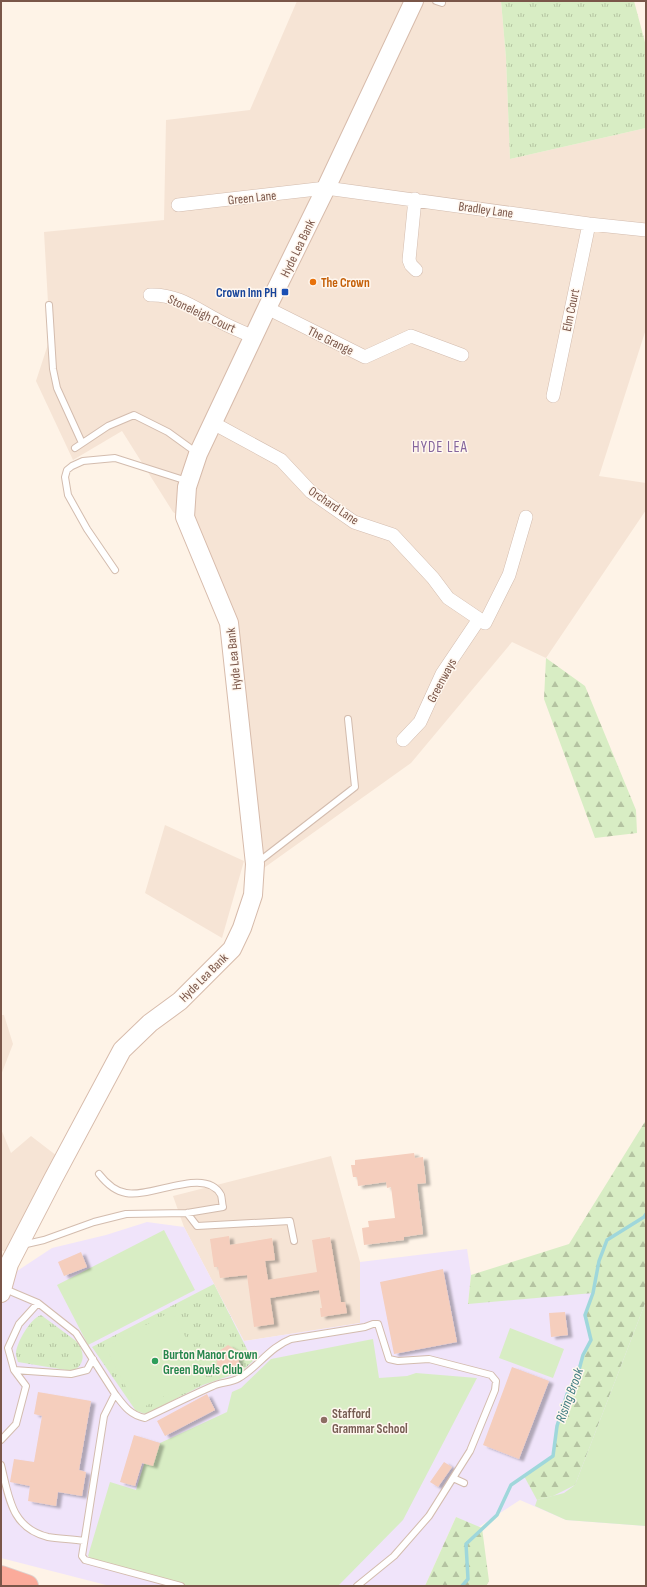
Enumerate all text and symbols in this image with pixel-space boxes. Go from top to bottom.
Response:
street label: Green Lane [227,187,277,208]
street label: Bradley Lane [458,198,514,222]
street label: Hyde Lea Bank [277,217,319,280]
place label: The Crown [321,275,370,291]
marker: The Crown [308,277,318,287]
place label: Crown Inn PH [216,285,277,301]
marker: Crown Inn PH [280,287,290,297]
street label: Elm Court [559,287,583,333]
street label: Stoneleigh Court [165,291,238,337]
street label: The Grange [305,323,356,359]
district label: HYDE LEA [412,438,468,457]
street label: Orchard Lane [305,483,362,528]
street label: Hyde Lea Bank [223,627,245,691]
street label: Greenways [424,655,460,705]
street label: Hyde Lea Bank [176,950,232,1005]
place label: Burton Manor Crown Green Bowls Club [163,1347,258,1378]
marker: Burton Manor Crown Green Bowls Club [150,1356,160,1366]
water label: Rising Brook [552,1365,587,1425]
place label: Stafford Grammar School [332,1406,408,1437]
marker: Stafford Grammar School [319,1415,329,1425]

